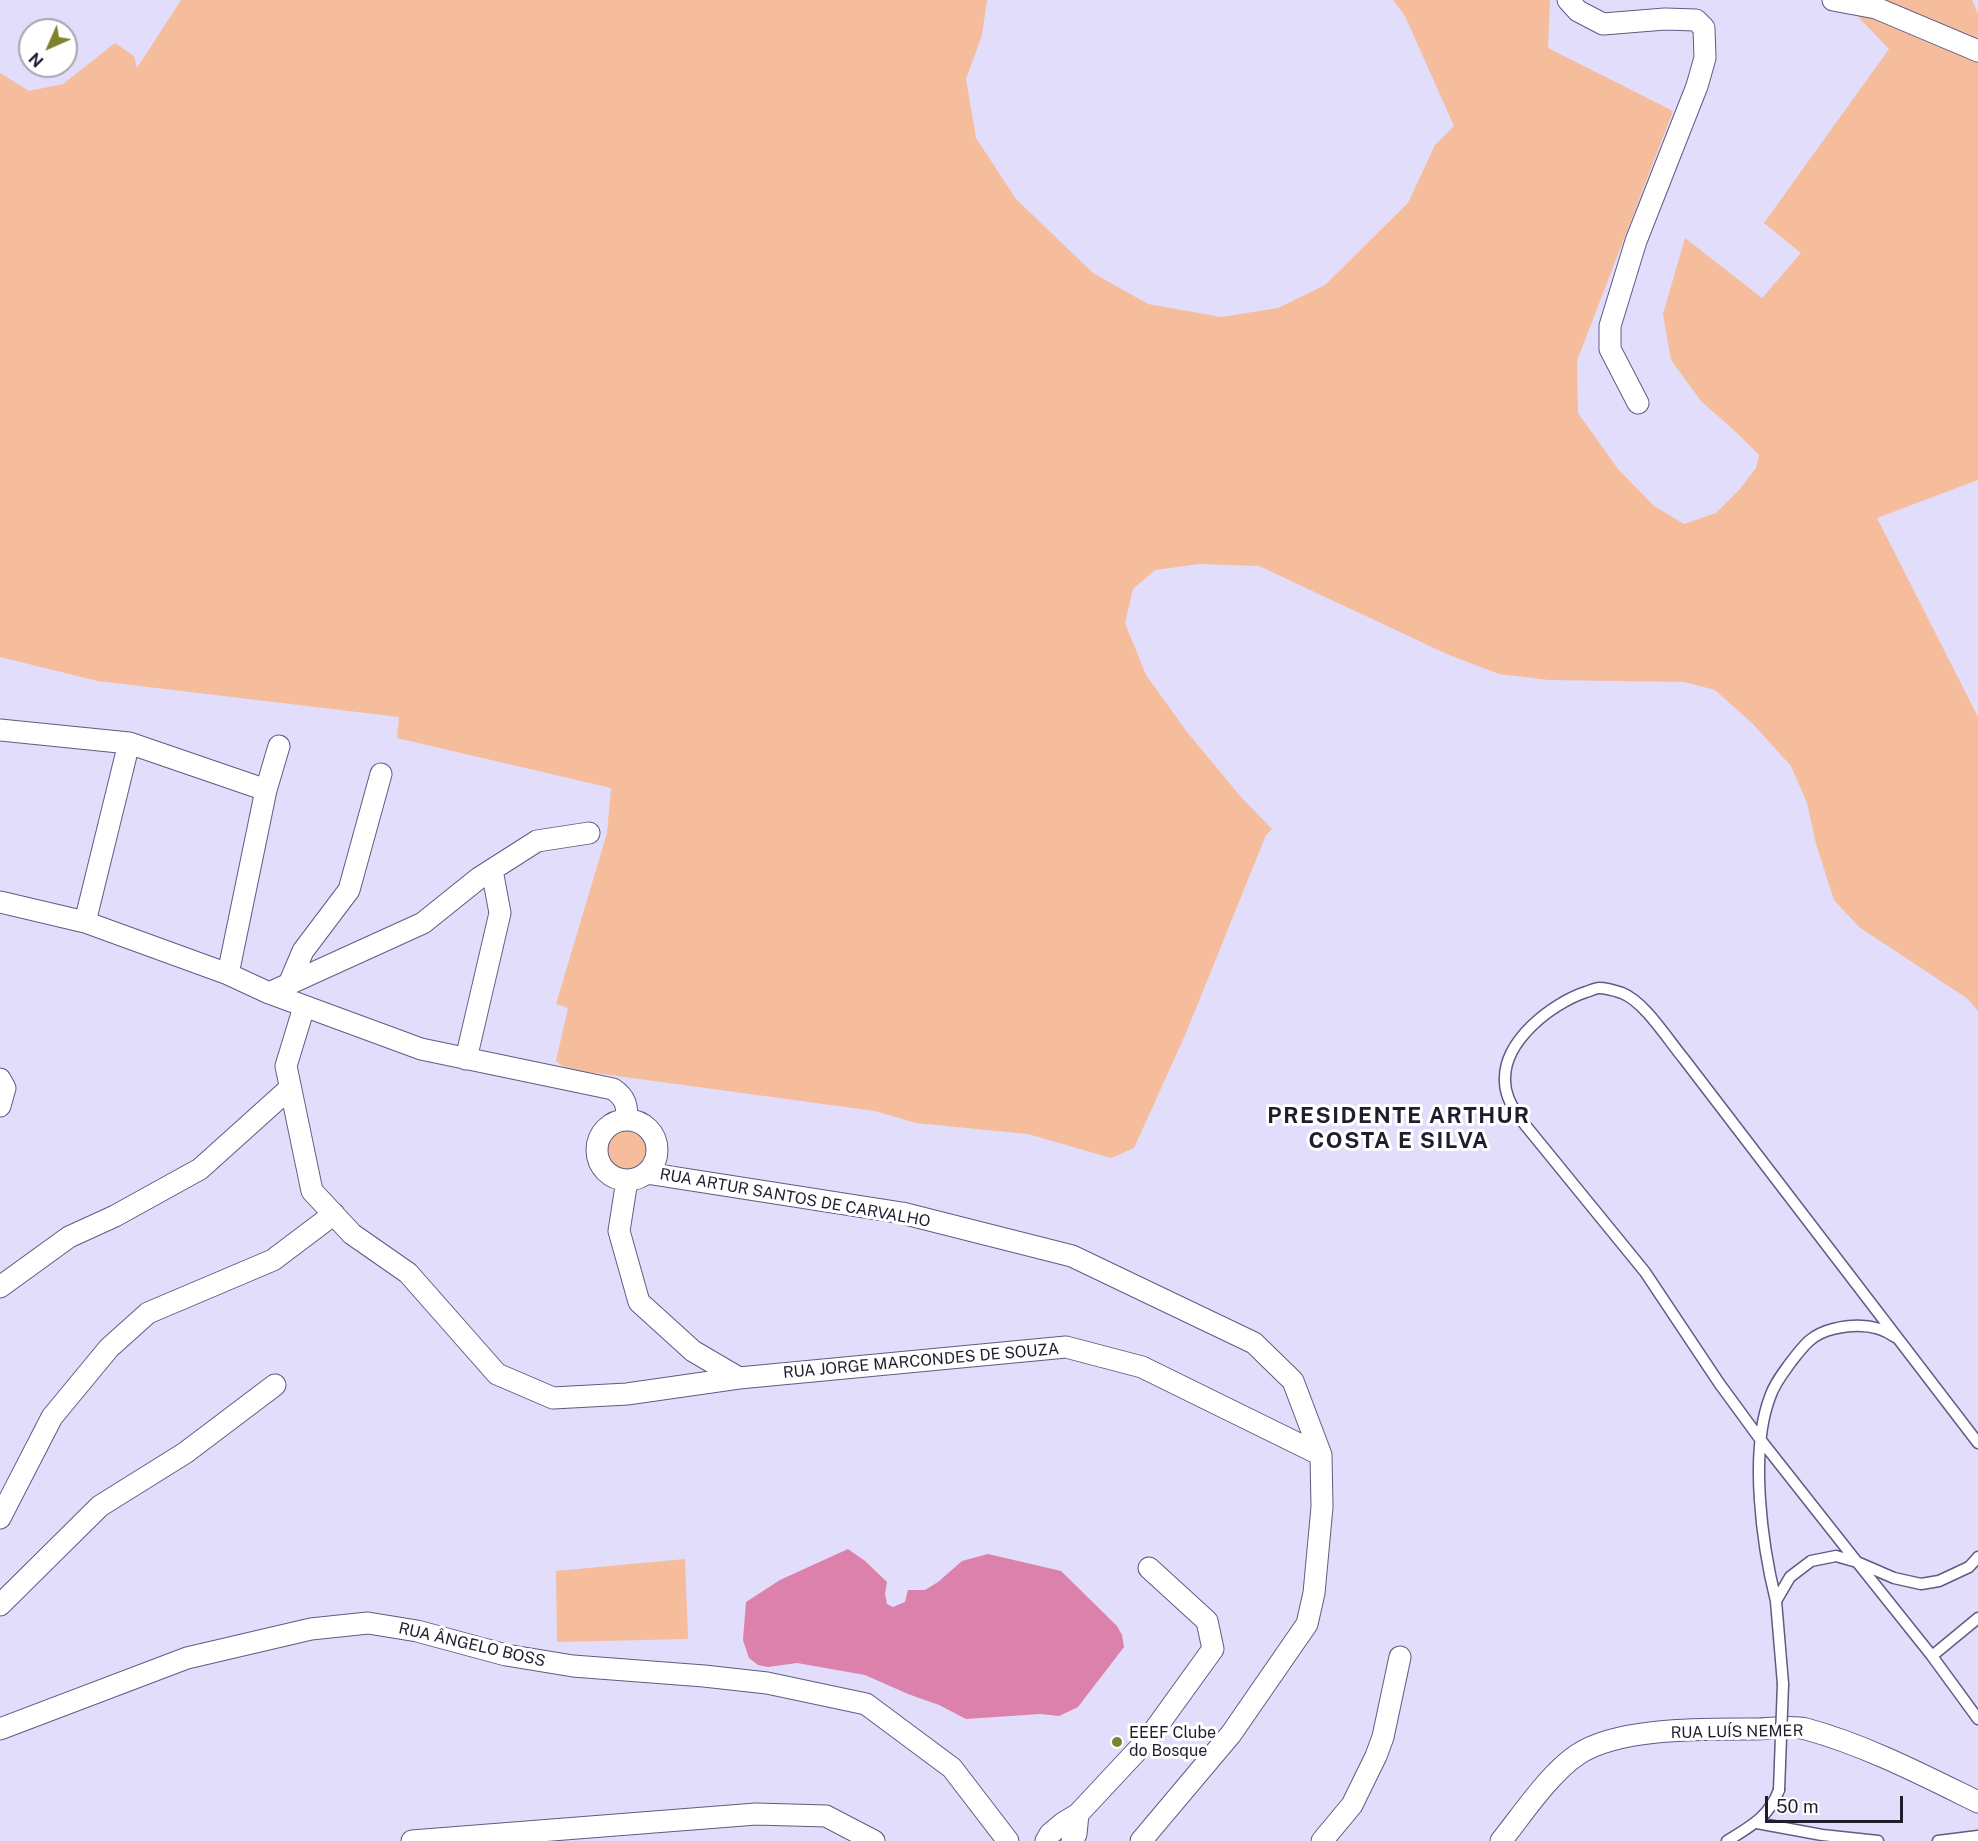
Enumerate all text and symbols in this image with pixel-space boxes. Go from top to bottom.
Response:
north arrow [18,18,78,78]
text: N [25,49,47,71]
district label: PRESIDENTE ARTHUR COSTA E SILVA [1267,1103,1531,1154]
street label: RUA ARTUR SANTOS DE CARVALHO [658,1165,932,1231]
street label: RUA JORGE MARCONDES DE SOUZA [782,1339,1060,1383]
street label: RUA ÂNGELO BOSS [397,1619,547,1671]
street label: RUA LUÍS NEMER [1670,1721,1804,1743]
place label: EEEF Clube do Bosque [1129,1723,1216,1761]
marker: EEEF Clube do Bosque [1110,1735,1124,1749]
scale bar [1768,1784,1906,1822]
text: 50 m [1776,1796,1819,1817]

